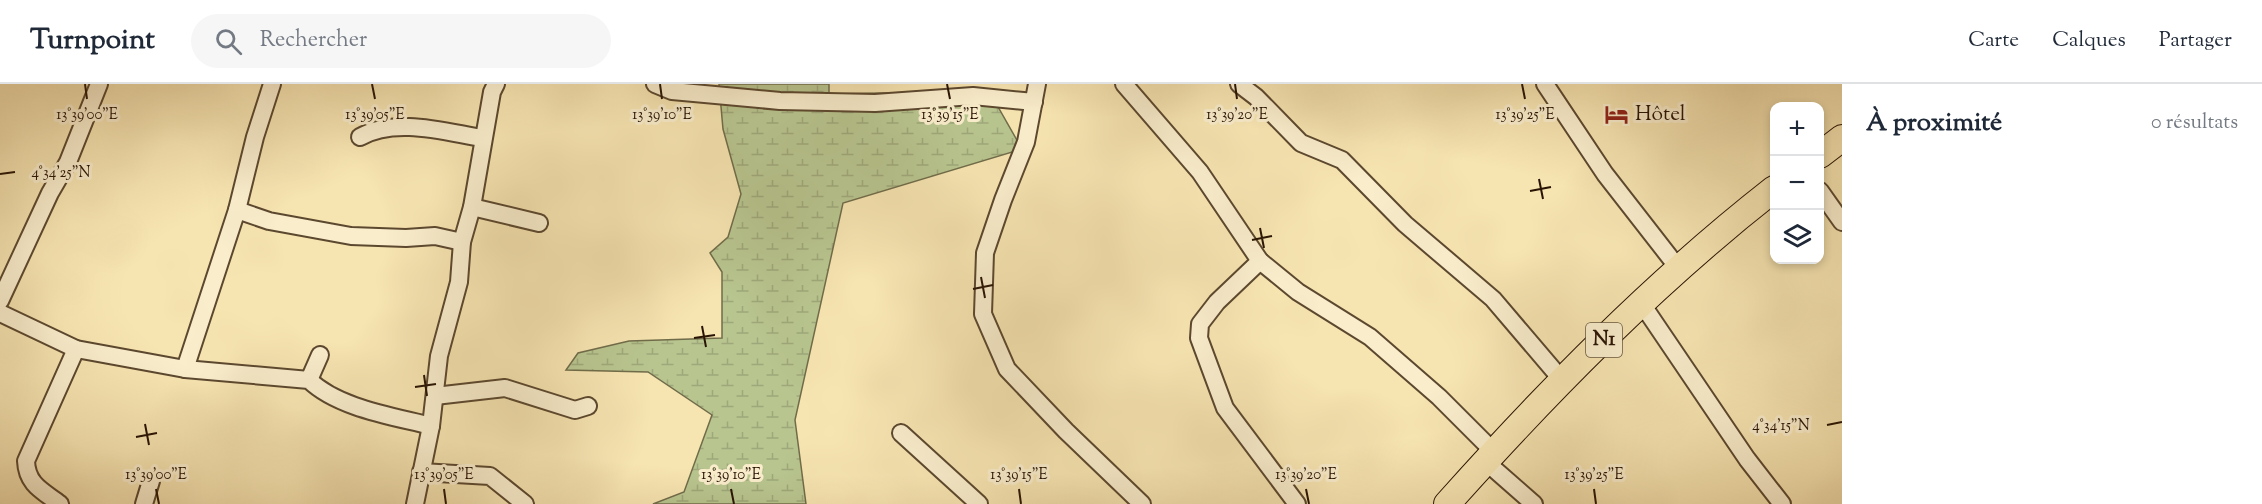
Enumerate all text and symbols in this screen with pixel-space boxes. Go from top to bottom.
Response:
search box [191,14,611,68]
text: Turnpoint [30,21,155,61]
icon: search [212,25,245,58]
text: Rechercher [260,25,367,57]
text: Carte [1968,26,2019,56]
text: Calques [2052,26,2126,56]
text: Partager [2159,26,2232,56]
place label: Hôtel [1635,100,1686,130]
hotel icon: Hôtel [1604,102,1630,128]
map controls [1770,102,1824,264]
button: + [1770,102,1824,156]
text: 13°39'00"E [56,105,118,126]
text: 13°39'05"E [345,105,405,126]
text: 13°39'10"E [632,105,692,126]
text: 13°39'15"E [921,105,979,126]
text: 13°39'20"E [1206,105,1268,126]
text: 13°39'25"E [1495,105,1555,126]
text: À proximité [1866,105,2002,142]
text: 0 résultats [2151,109,2238,138]
button: − [1770,156,1824,210]
text: 4°34'25"N [31,163,91,184]
button: layers [1770,210,1824,264]
road number: N1 [1586,323,1622,357]
text: 4°34'15"N [1752,416,1810,437]
text: 13°39'00"E [125,465,187,486]
text: 13°39'05"E [414,465,474,486]
text: 13°39'10"E [701,465,761,486]
text: 13°39'15"E [990,465,1048,486]
text: 13°39'20"E [1275,465,1337,486]
text: 13°39'25"E [1564,465,1624,486]

